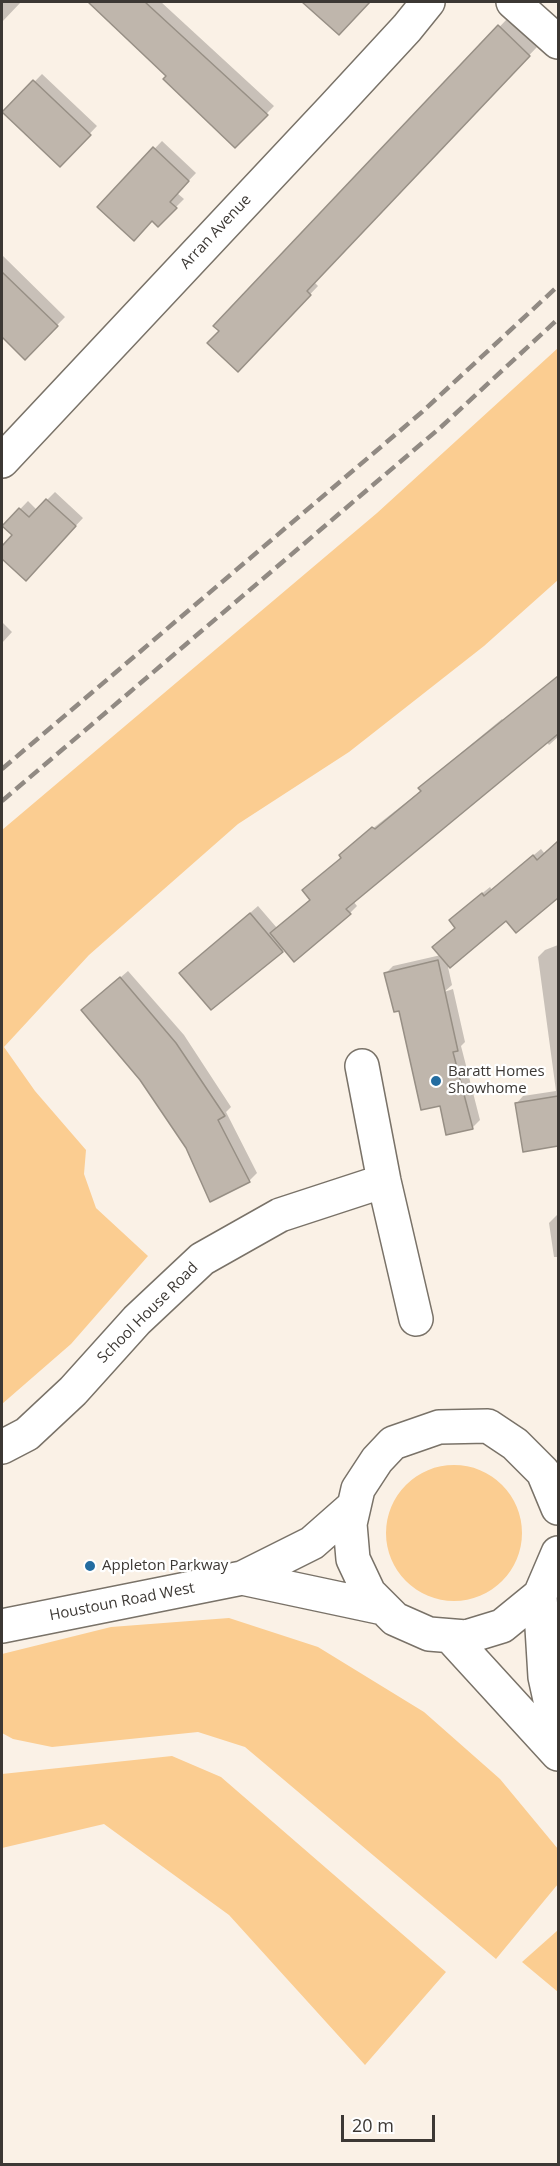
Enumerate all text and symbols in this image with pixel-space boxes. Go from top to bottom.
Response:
street label: Arran Avenue [177,191,255,273]
place label: Baratt Homes Showhome [448,1063,545,1098]
marker: Baratt Homes Showhome [429,1074,443,1088]
street label: School House Road [94,1259,202,1367]
place label: Appleton Parkway [102,1557,228,1575]
marker: Appleton Parkway [83,1559,97,1573]
street label: Houstoun Road West [48,1579,196,1625]
scale bar [344,2103,438,2141]
text: 20 m [352,2113,394,2137]

